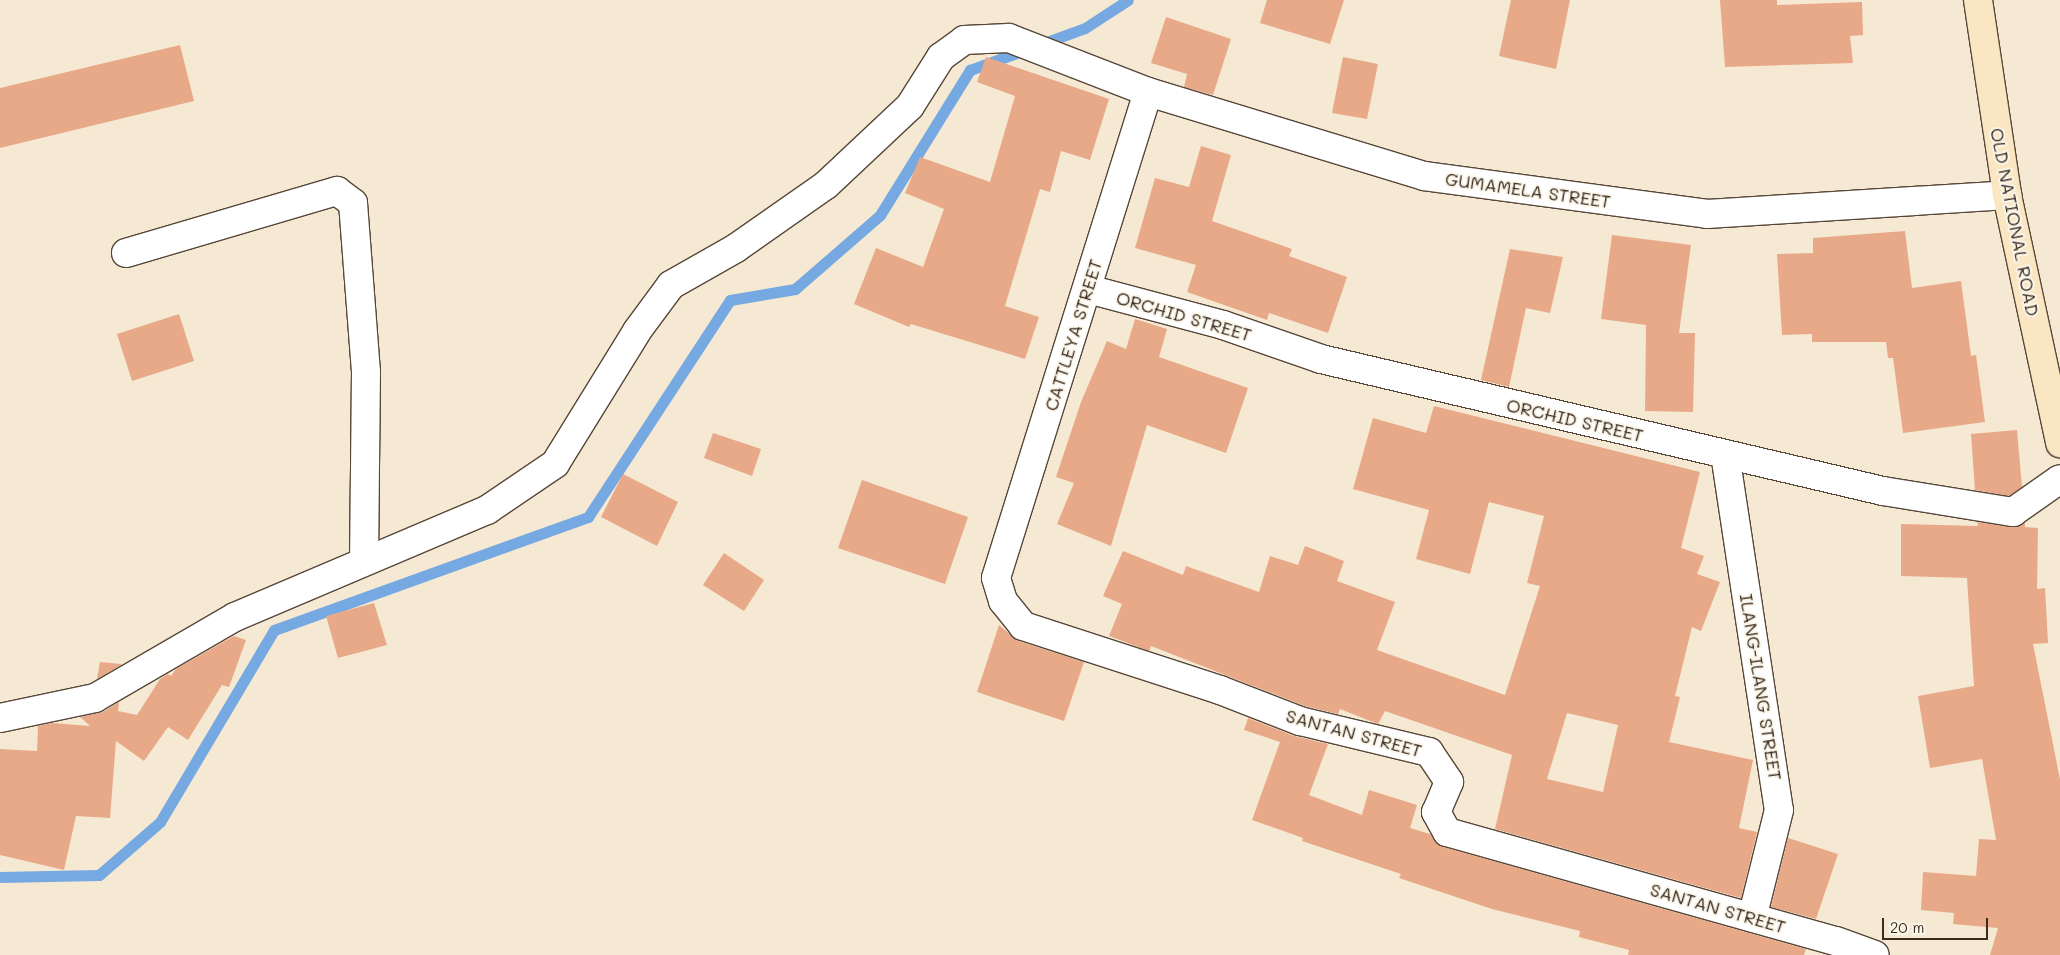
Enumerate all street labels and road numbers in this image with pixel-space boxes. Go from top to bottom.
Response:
street label: OLD NATIONAL ROAD [1986,126,2044,318]
street label: GUMAMELA STREET [1444,168,1612,212]
street label: CATTLEYA STREET [1040,257,1106,413]
street label: ORCHID STREET [1114,286,1254,346]
street label: ORCHID STREET [1504,394,1646,446]
street label: ILANG-ILANG STREET [1736,592,1786,782]
street label: SANTAN STREET [1284,704,1424,762]
street label: SANTAN STREET [1648,878,1788,938]

